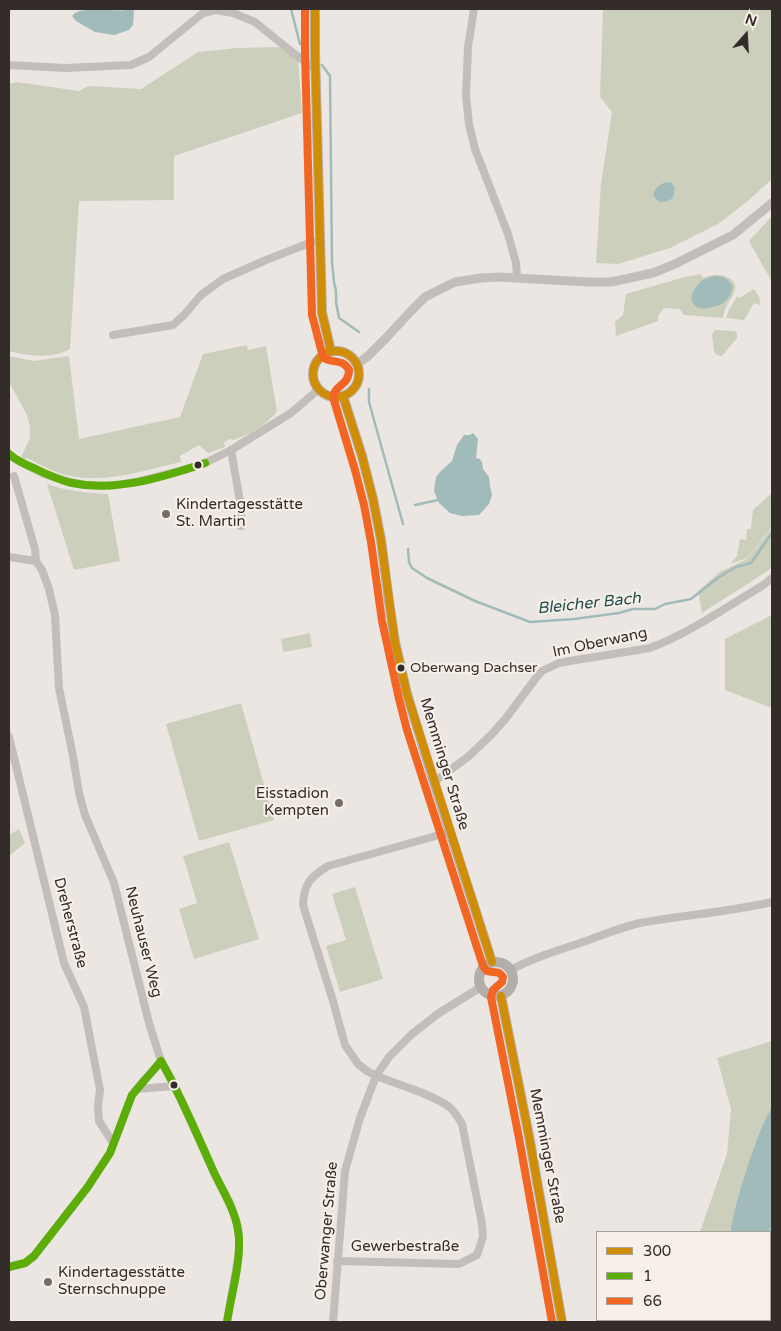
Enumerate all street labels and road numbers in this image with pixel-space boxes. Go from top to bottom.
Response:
street label: Im Oberwang [551,624,649,662]
street label: Memminger Straße [415,696,473,832]
street label: Dreherstraße [49,876,91,970]
street label: Neuhauser Weg [120,885,166,999]
street label: Memminger Straße [525,1087,569,1225]
street label: Oberwanger Straße [312,1161,342,1301]
street label: Gewerbestraße [351,1238,459,1256]

